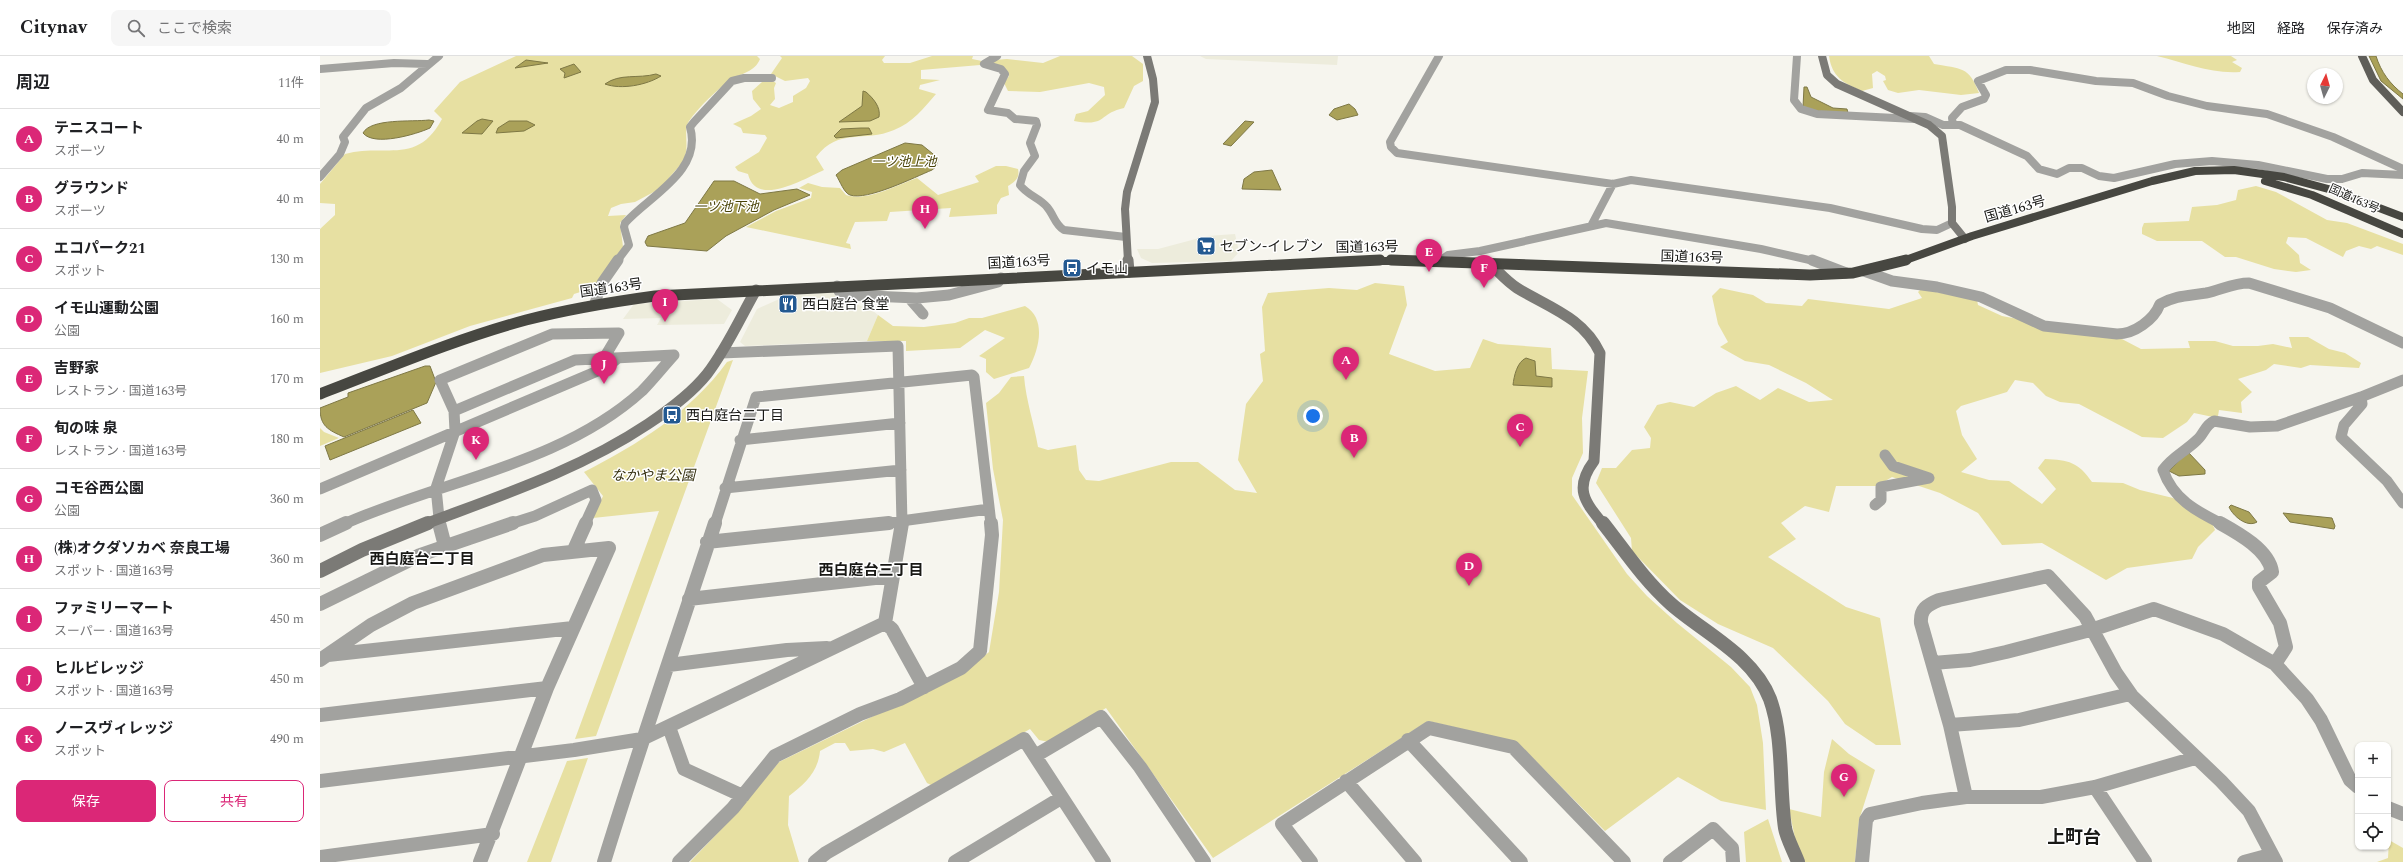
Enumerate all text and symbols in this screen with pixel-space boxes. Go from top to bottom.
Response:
search box [111,10,391,46]
text: Citynav [20,13,87,42]
icon: search [125,17,147,39]
text: ここで検索 [157,17,232,40]
text: 地図 [2227,18,2255,39]
text: 経路 [2277,18,2305,39]
text: 保存済み [2327,18,2383,39]
north arrow [2307,68,2343,104]
text: 周辺 [16,70,50,96]
text: 11件 [278,73,304,93]
text: テニスコート [54,117,144,140]
text: A [24,129,34,149]
text: 40 m [277,129,304,149]
text: スポーツ [54,141,106,161]
water label: 一ツ池上池 [871,152,938,172]
text: グラウンド [54,177,129,200]
street label: 国道163号 [2325,179,2383,219]
text: B [24,189,34,209]
text: 40 m [277,189,304,209]
street label: 国道163号 [1982,190,2048,228]
pin: H [912,196,938,229]
water label: 一ツ池下池 [693,197,760,217]
text: スポーツ [54,201,106,221]
supermarket icon: セブン-イレブン [1195,235,1217,257]
place label: セブン-イレブン [1220,236,1323,257]
street label: 国道163号 [1335,236,1399,258]
text: エコパーク21 [54,237,146,260]
pin: E [1416,239,1442,272]
street label: 国道163号 [1660,245,1724,269]
text: C [24,249,34,269]
text: 130 m [270,249,304,269]
street label: 国道163号 [987,250,1051,274]
pin: F [1471,255,1497,288]
bus stop icon: イモ山 [1061,257,1083,279]
place label: イモ山 [1086,258,1128,279]
text: スポット [54,261,106,281]
street label: 国道163号 [578,273,644,303]
pin: I [652,289,678,322]
restaurant icon: 西白庭台 食堂 [777,293,799,315]
place label: 西白庭台 食堂 [802,294,890,315]
text: イモ山運動公園 [54,297,159,320]
text: D [24,309,34,329]
text: 160 m [270,309,304,329]
text: 公園 [54,321,80,341]
pin: A [1333,347,1359,380]
pin: J [591,351,617,384]
text: 吉野家 [54,357,99,380]
text: E [25,369,33,389]
text: 170 m [270,369,304,389]
text: レストラン · 国道163号 [54,381,187,401]
bus stop icon: 西白庭台二丁目 [661,404,683,426]
place label: 西白庭台二丁目 [686,405,784,426]
your location [1303,406,1323,426]
pin: C [1507,414,1533,447]
text: 旬の味 泉 [54,417,118,440]
pin: B [1341,425,1367,458]
pin: K [463,427,489,460]
text: F [25,429,33,449]
text: 180 m [270,429,304,449]
text: レストラン · 国道163号 [54,441,187,461]
park label: なかやま公園 [611,465,697,486]
text: コモ谷西公園 [54,477,144,500]
text: G [24,489,34,509]
text: 360 m [270,489,304,509]
text: 公園 [54,501,80,521]
text: (株)オクダソカベ 奈良工場 [54,537,230,560]
district label: 西白庭台二丁目 [369,548,475,571]
text: H [24,549,34,569]
text: 360 m [270,549,304,569]
pin: D [1456,553,1482,586]
district label: 西白庭台三丁目 [818,559,924,582]
text: スポット · 国道163号 [54,561,174,581]
text: ファミリーマート [54,597,174,620]
text: I [26,609,32,629]
text: 450 m [270,609,304,629]
text: スーパー · 国道163号 [54,621,174,641]
text: ヒルビレッジ [54,657,144,680]
text: J [26,669,32,689]
text: 450 m [270,669,304,689]
text: スポット · 国道163号 [54,681,174,701]
text: ノースヴィレッジ [54,717,173,740]
text: K [24,729,34,749]
text: 490 m [270,729,304,749]
text: スポット [54,741,106,761]
map controls [2355,742,2391,850]
button: + [2355,742,2391,778]
pin: G [1831,764,1857,797]
button: − [2355,778,2391,814]
button: 保存 [16,780,156,822]
button: 共有 [164,780,304,822]
button: locate [2355,814,2391,850]
district label: 上町台 [2047,824,2101,851]

